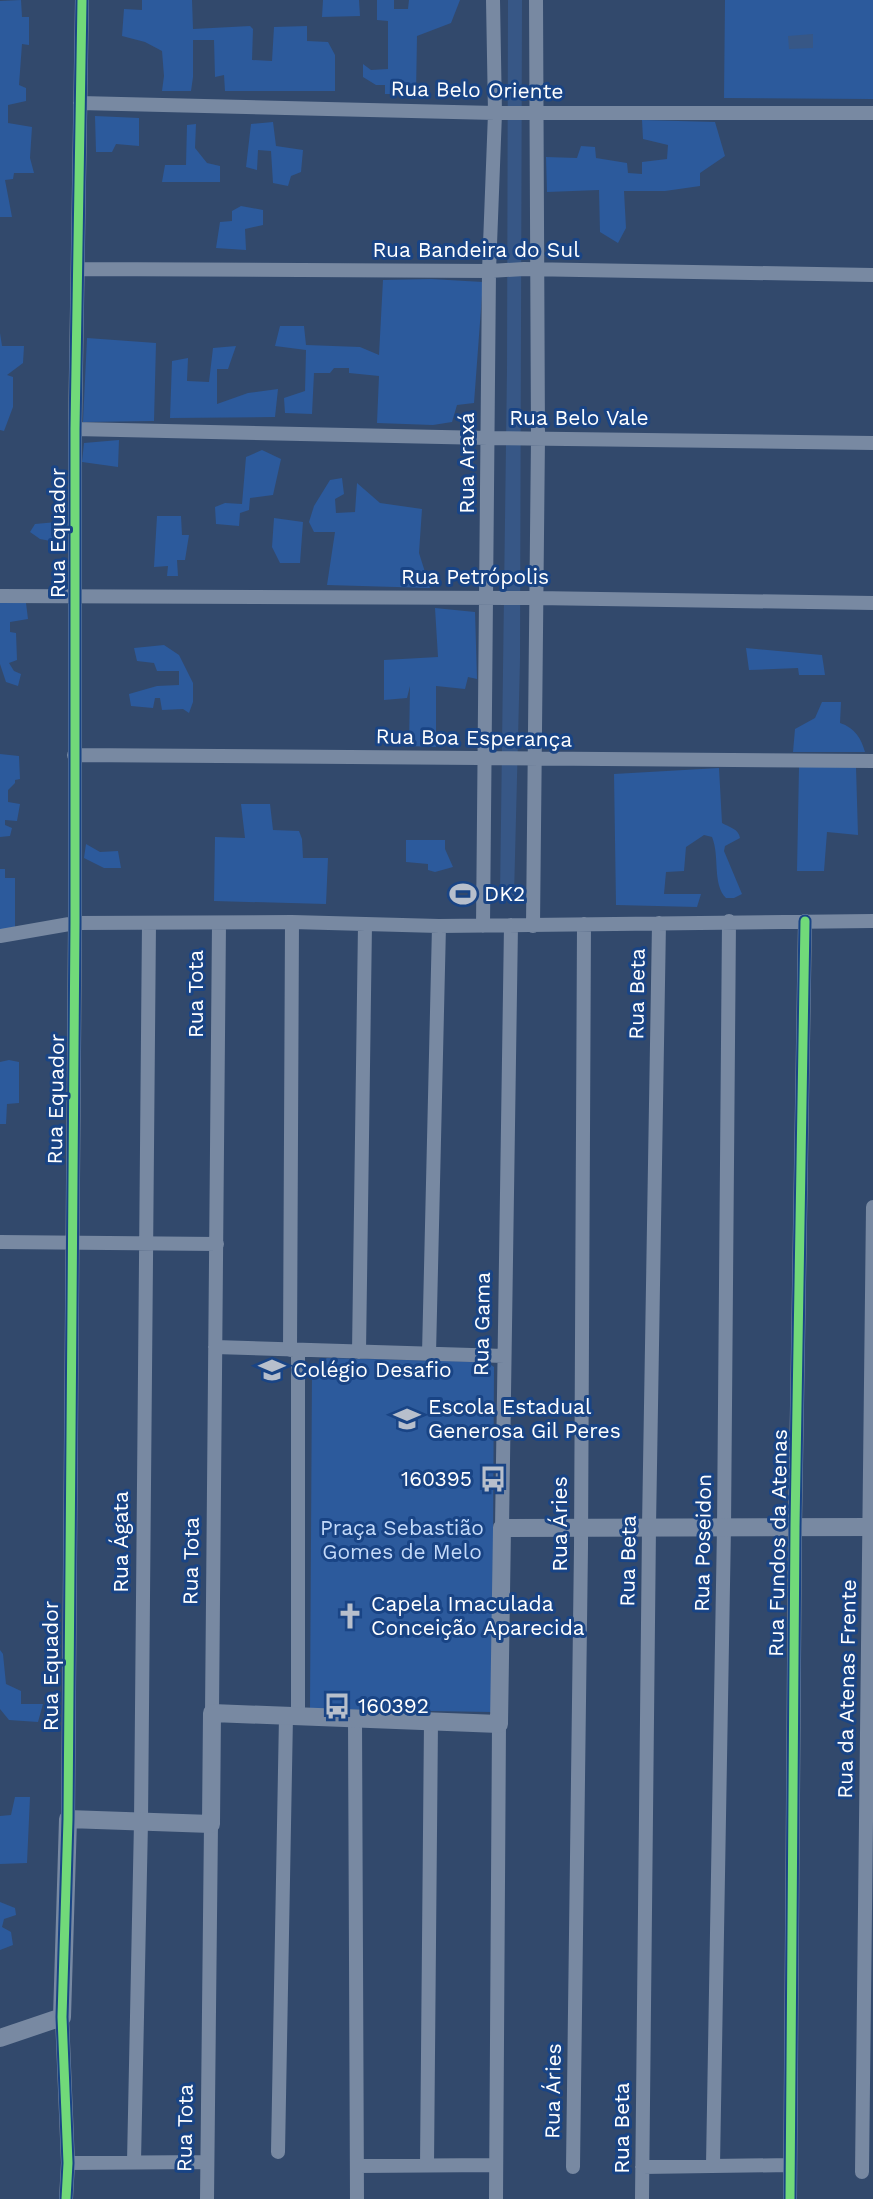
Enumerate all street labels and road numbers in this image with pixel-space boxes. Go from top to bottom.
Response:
street label: Rua Belo Oriente [390,75,564,104]
street label: Rua Bandeira do Sul [372,237,580,262]
street label: Rua Belo Vale [509,405,649,430]
street label: Rua Araxá [454,412,479,514]
street label: Rua Equador [45,467,70,598]
street label: Rua Petrópolis [401,564,549,589]
street label: Rua Boa Esperança [375,723,573,752]
street label: Rua Beta [623,948,650,1040]
street label: Rua Tota [183,950,208,1038]
street label: Rua Equador [42,1033,69,1165]
street label: Rua Gama [468,1272,495,1376]
street label: Rua Fundos da Atenas [763,1429,792,1657]
street label: Rua Poseidon [689,1474,716,1612]
street label: Rua Áries [547,1476,572,1572]
street label: Rua Ágata [108,1491,133,1593]
street label: Rua Beta [614,1515,641,1607]
street label: Rua Tota [177,1517,204,1605]
street label: Rua da Atenas Frente [832,1579,861,1799]
street label: Rua Equador [38,1600,63,1731]
street label: Rua Áries [539,2043,566,2139]
street label: Rua Beta [609,2082,634,2174]
street label: Rua Tota [171,2084,198,2172]

